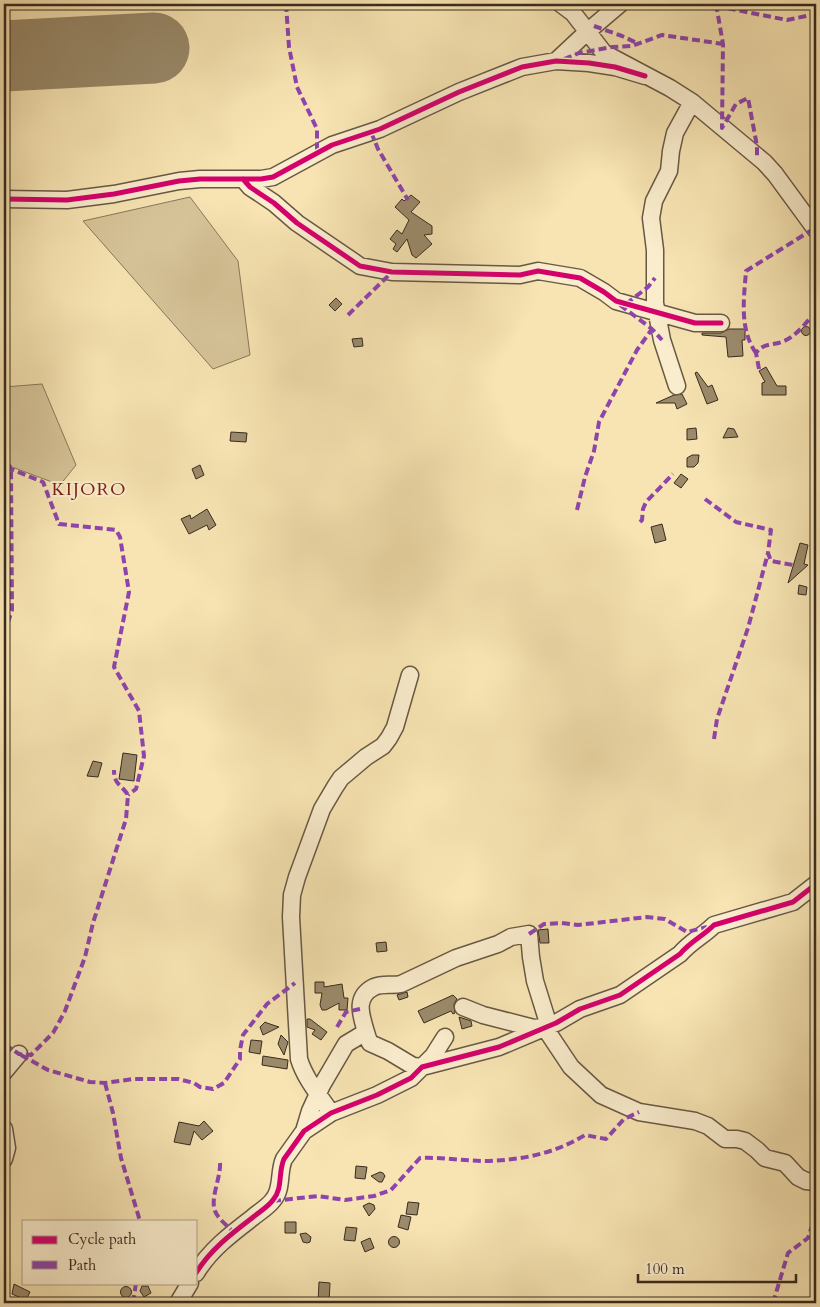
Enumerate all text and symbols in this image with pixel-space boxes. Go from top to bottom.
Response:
district label: KIJORO [51,477,127,502]
legend [22,1220,198,1284]
text: Cycle path [68,1229,137,1249]
scale bar [638,1252,795,1284]
text: Path [68,1255,97,1275]
text: 100 m [645,1259,685,1279]

